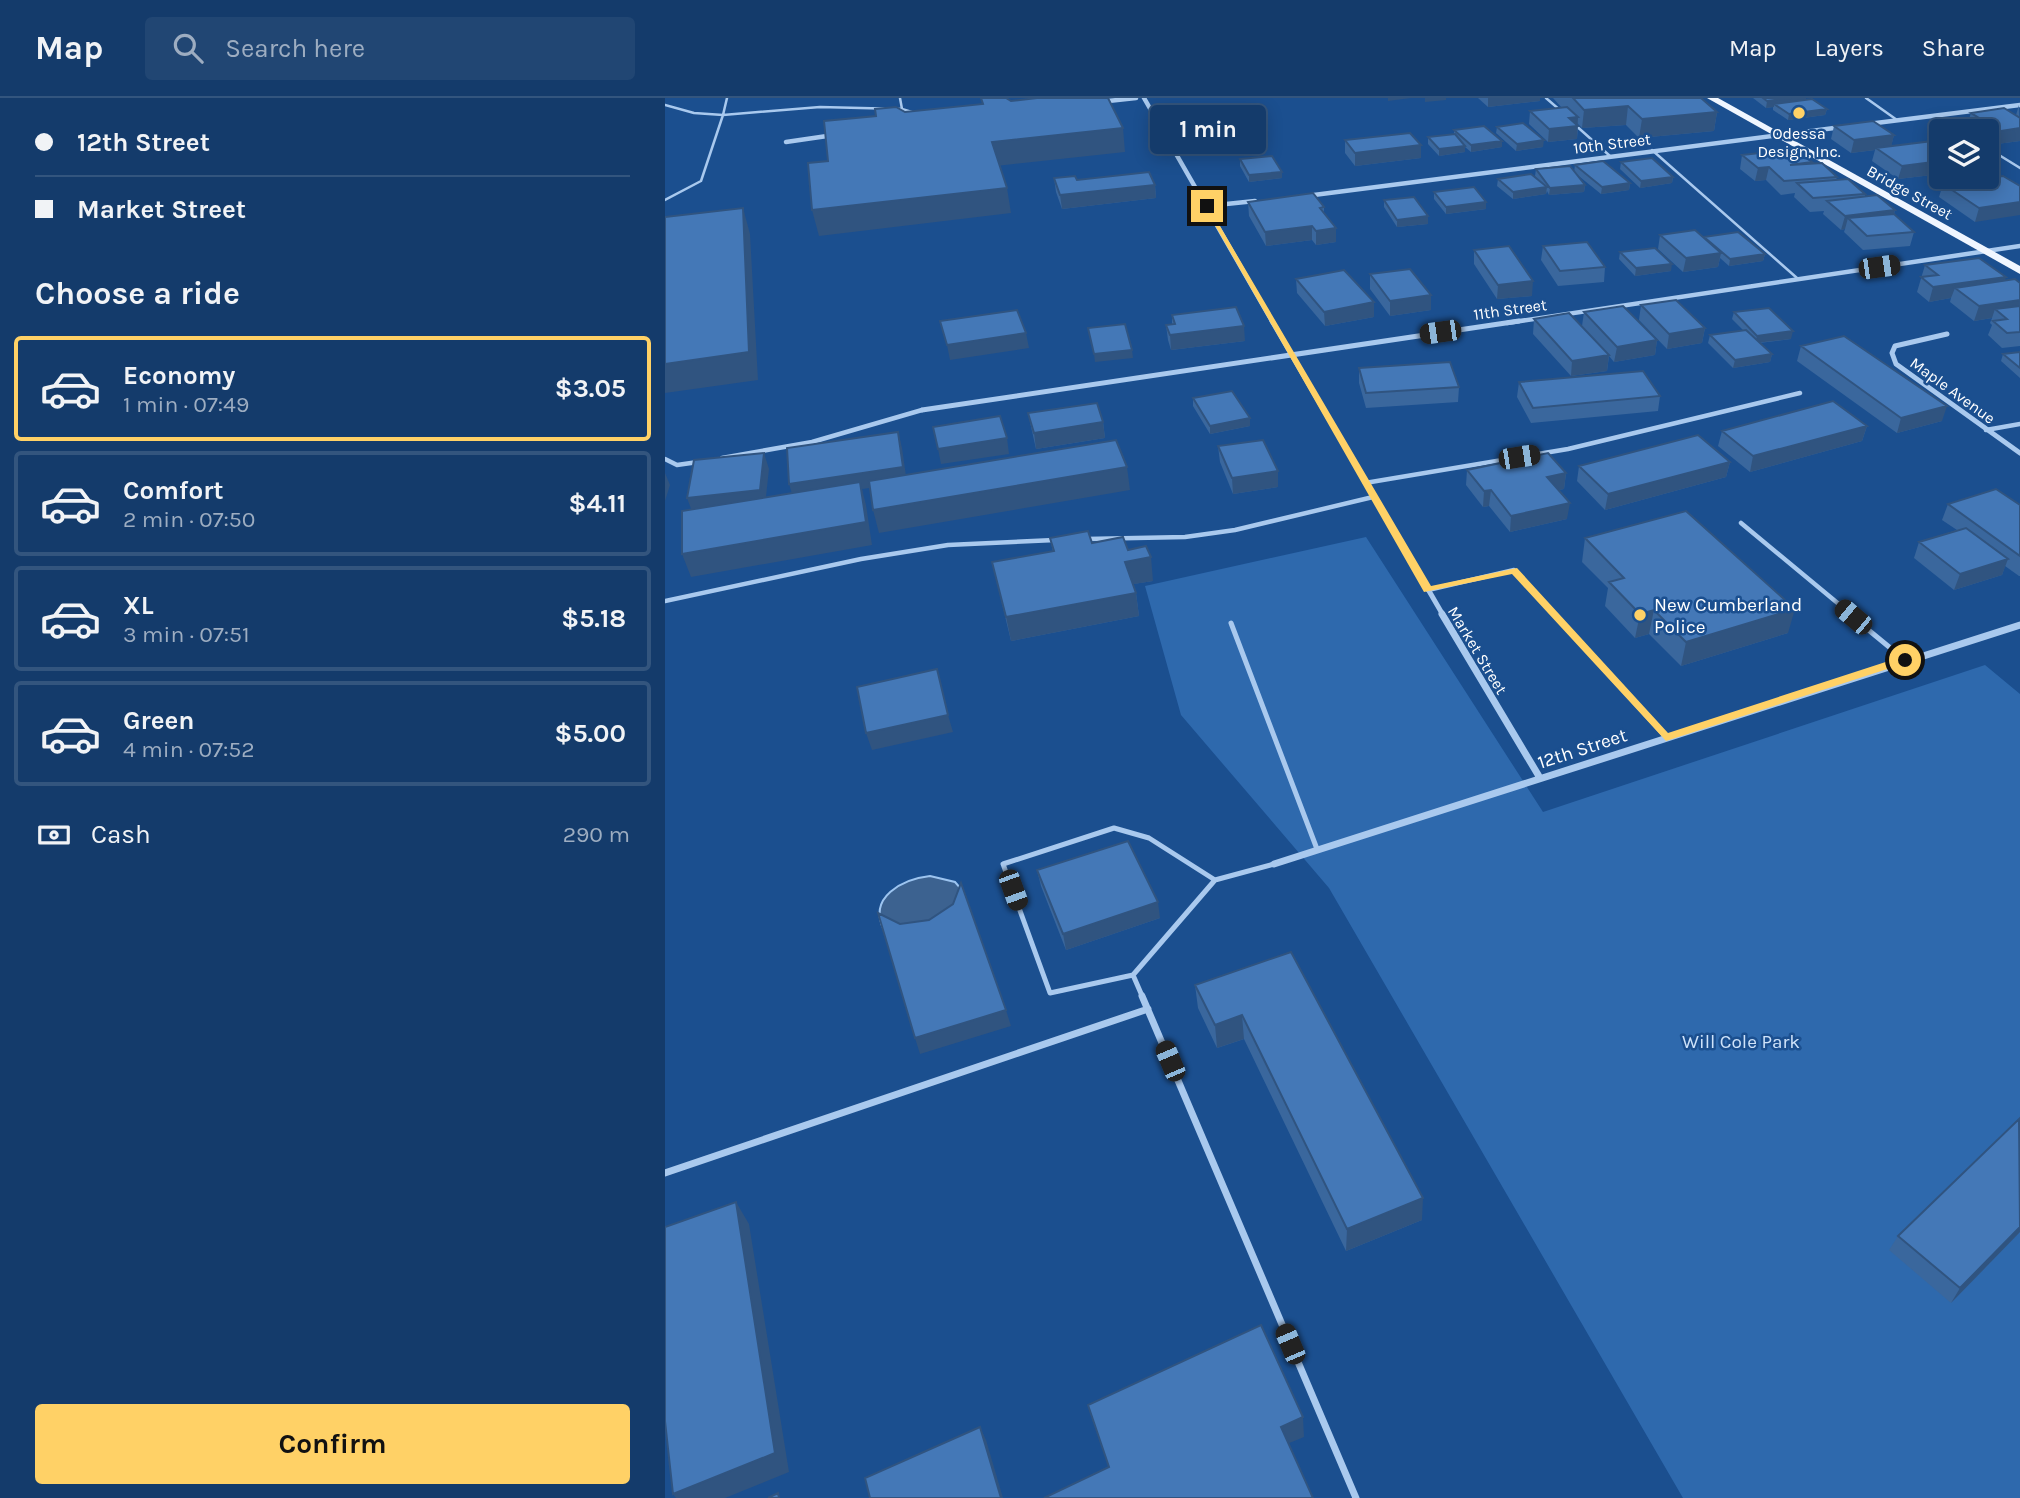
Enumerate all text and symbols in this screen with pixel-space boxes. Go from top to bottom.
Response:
search box [145,17,635,80]
text: Map [35,29,103,67]
icon: search [169,29,207,67]
text: Search here [225,33,365,64]
text: Map [1729,34,1777,62]
text: Layers [1815,34,1884,62]
text: Share [1922,34,1985,62]
callout: 1 min [1149,105,1265,154]
marker: Odessa Design, Inc. [1791,105,1807,121]
text: 1 min [1179,116,1237,143]
map controls [1929,119,1999,189]
button: layers [1929,119,1999,189]
place label: Odessa Design, Inc. [1757,124,1841,161]
text: 12th Street [77,127,210,158]
street label: 10th Street [1572,129,1652,158]
street label: Bridge Street [1864,161,1956,224]
route end [1191,190,1223,222]
text: Market Street [77,194,246,225]
car [1857,254,1902,280]
text: Choose a ride [35,275,240,312]
street label: 11th Street [1472,295,1548,324]
car [1418,319,1463,345]
street label: Maple Avenue [1906,353,1999,428]
icon: car [39,357,102,420]
text: Economy [123,360,235,391]
text: $3.05 [555,373,626,404]
text: 1 min · 07:49 [123,391,249,418]
car [1497,443,1542,471]
icon: car [39,472,102,535]
text: Comfort [123,475,224,506]
text: $4.11 [568,488,626,519]
text: 2 min · 07:50 [123,506,255,533]
icon: car [39,587,102,650]
text: XL [123,590,154,621]
place label: New Cumberland Police [1654,594,1802,638]
car [1831,595,1876,639]
text: $5.18 [561,603,626,634]
street label: Market Street [1444,603,1511,698]
marker: New Cumberland Police [1632,607,1648,623]
text: 3 min · 07:51 [123,621,250,648]
route start [1889,644,1921,676]
icon: car [39,702,102,765]
text: Green [123,705,195,736]
text: $5.00 [554,718,626,749]
street label: 12th Street [1535,724,1630,774]
text: 4 min · 07:52 [123,736,255,763]
icon: cash [35,816,73,854]
text: Cash [91,819,151,850]
text: 290 m [563,821,630,848]
car [996,867,1031,913]
park label: Will Cole Park [1682,1031,1800,1053]
car [1153,1038,1188,1084]
car [1273,1321,1308,1367]
button: Confirm [35,1404,630,1484]

